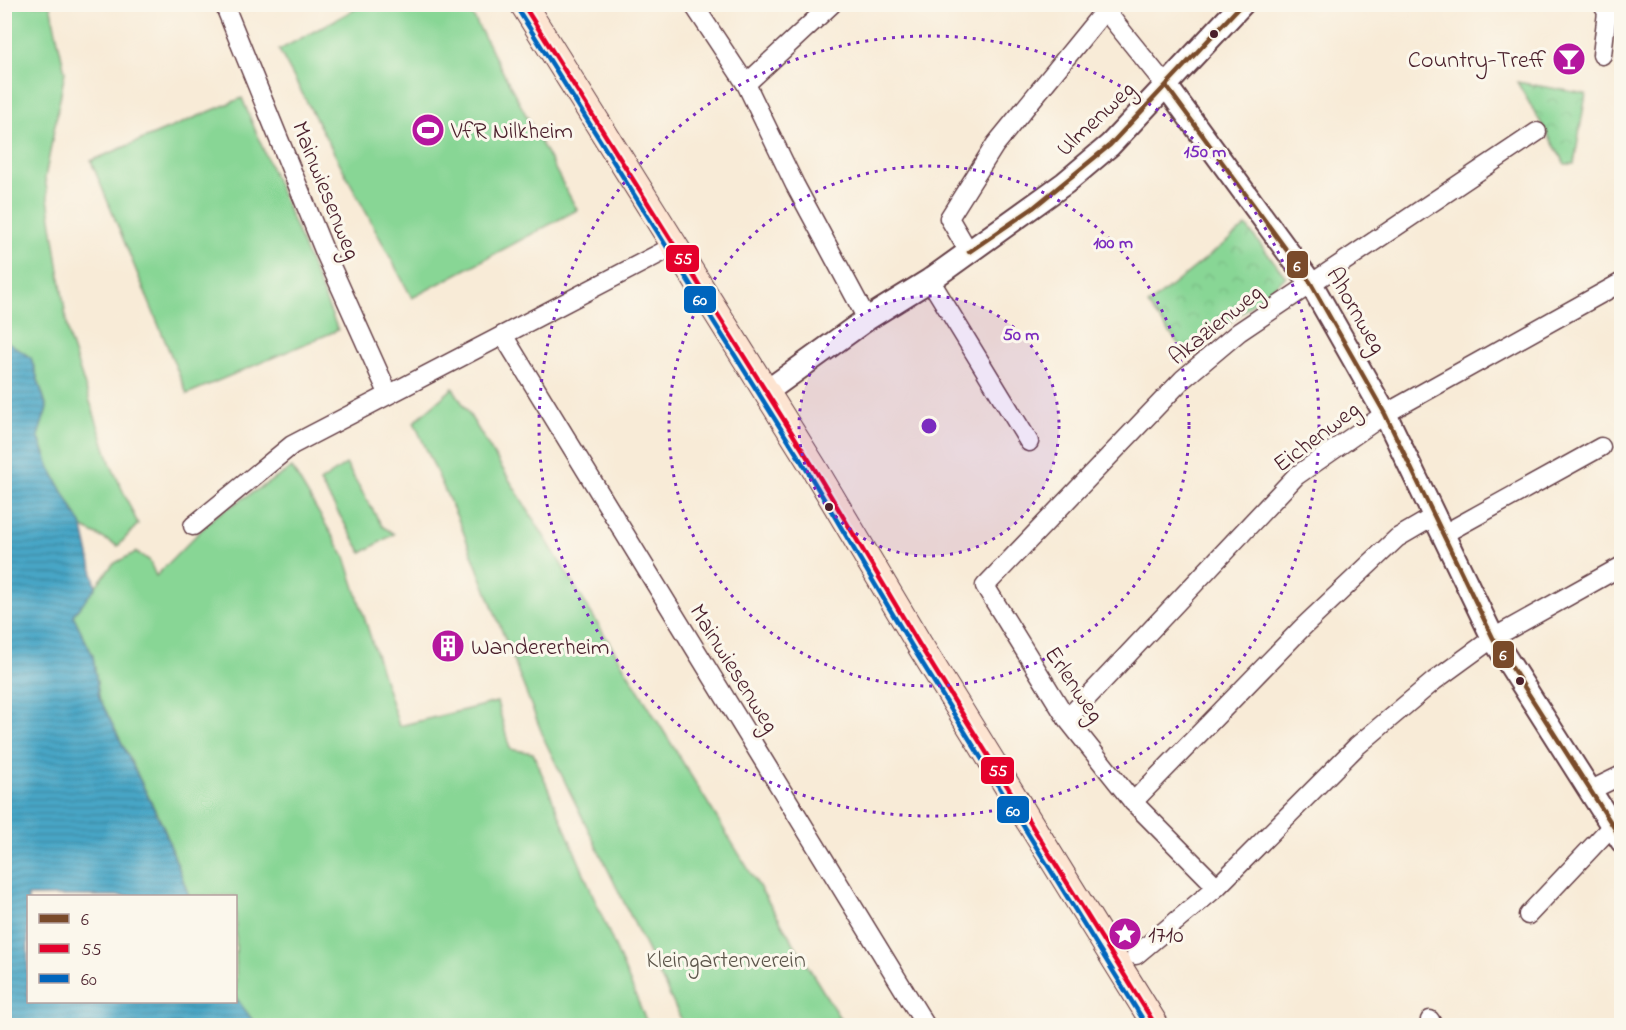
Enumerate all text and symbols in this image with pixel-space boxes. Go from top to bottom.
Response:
unlabelled marker [1208,28,1220,40]
bar icon: Country-Treff [1551,41,1587,77]
place label: Country-Treff [1408,44,1547,80]
street label: Ulmenweg [1049,74,1144,166]
sports icon: VfR Nilkheim [410,112,446,148]
place label: VfR Nilkheim [450,115,573,150]
street label: Mainwiesenweg [281,116,368,265]
text: 150 m [1184,140,1226,166]
text: 100 m [1093,231,1133,257]
line badge: 55 [665,244,700,273]
text: 55 [674,248,693,272]
line badge: 6 [1286,250,1309,279]
text: 6 [1292,255,1301,279]
street label: Ahornweg [1316,261,1394,361]
street label: Akazienweg [1162,277,1271,375]
line badge: 60 [683,285,717,314]
text: 60 [692,289,707,313]
text: 50 m [1003,323,1039,349]
street label: Eichenweg [1267,394,1368,482]
centre of rings [919,416,939,436]
unlabelled marker [823,501,835,513]
street label: Mainwiesenweg [679,598,787,741]
building icon: Wandererheim [430,628,466,664]
place label: Wandererheim [471,631,609,666]
street label: Erlenweg [1034,640,1111,731]
line badge: 6 [1492,640,1515,669]
text: 6 [1498,644,1507,668]
unlabelled marker [1514,675,1526,687]
line badge: 55 [980,756,1015,785]
text: 55 [989,760,1008,784]
line badge: 60 [996,795,1030,824]
text: 60 [1005,800,1020,824]
legend [27,895,237,1003]
text: 6 [81,908,89,934]
place icon: 1710 [1107,916,1143,952]
place label: 1710 [1148,919,1184,954]
text: 55 [81,938,102,964]
park label: Kleingartenverein [646,944,806,979]
text: 60 [81,968,97,994]

